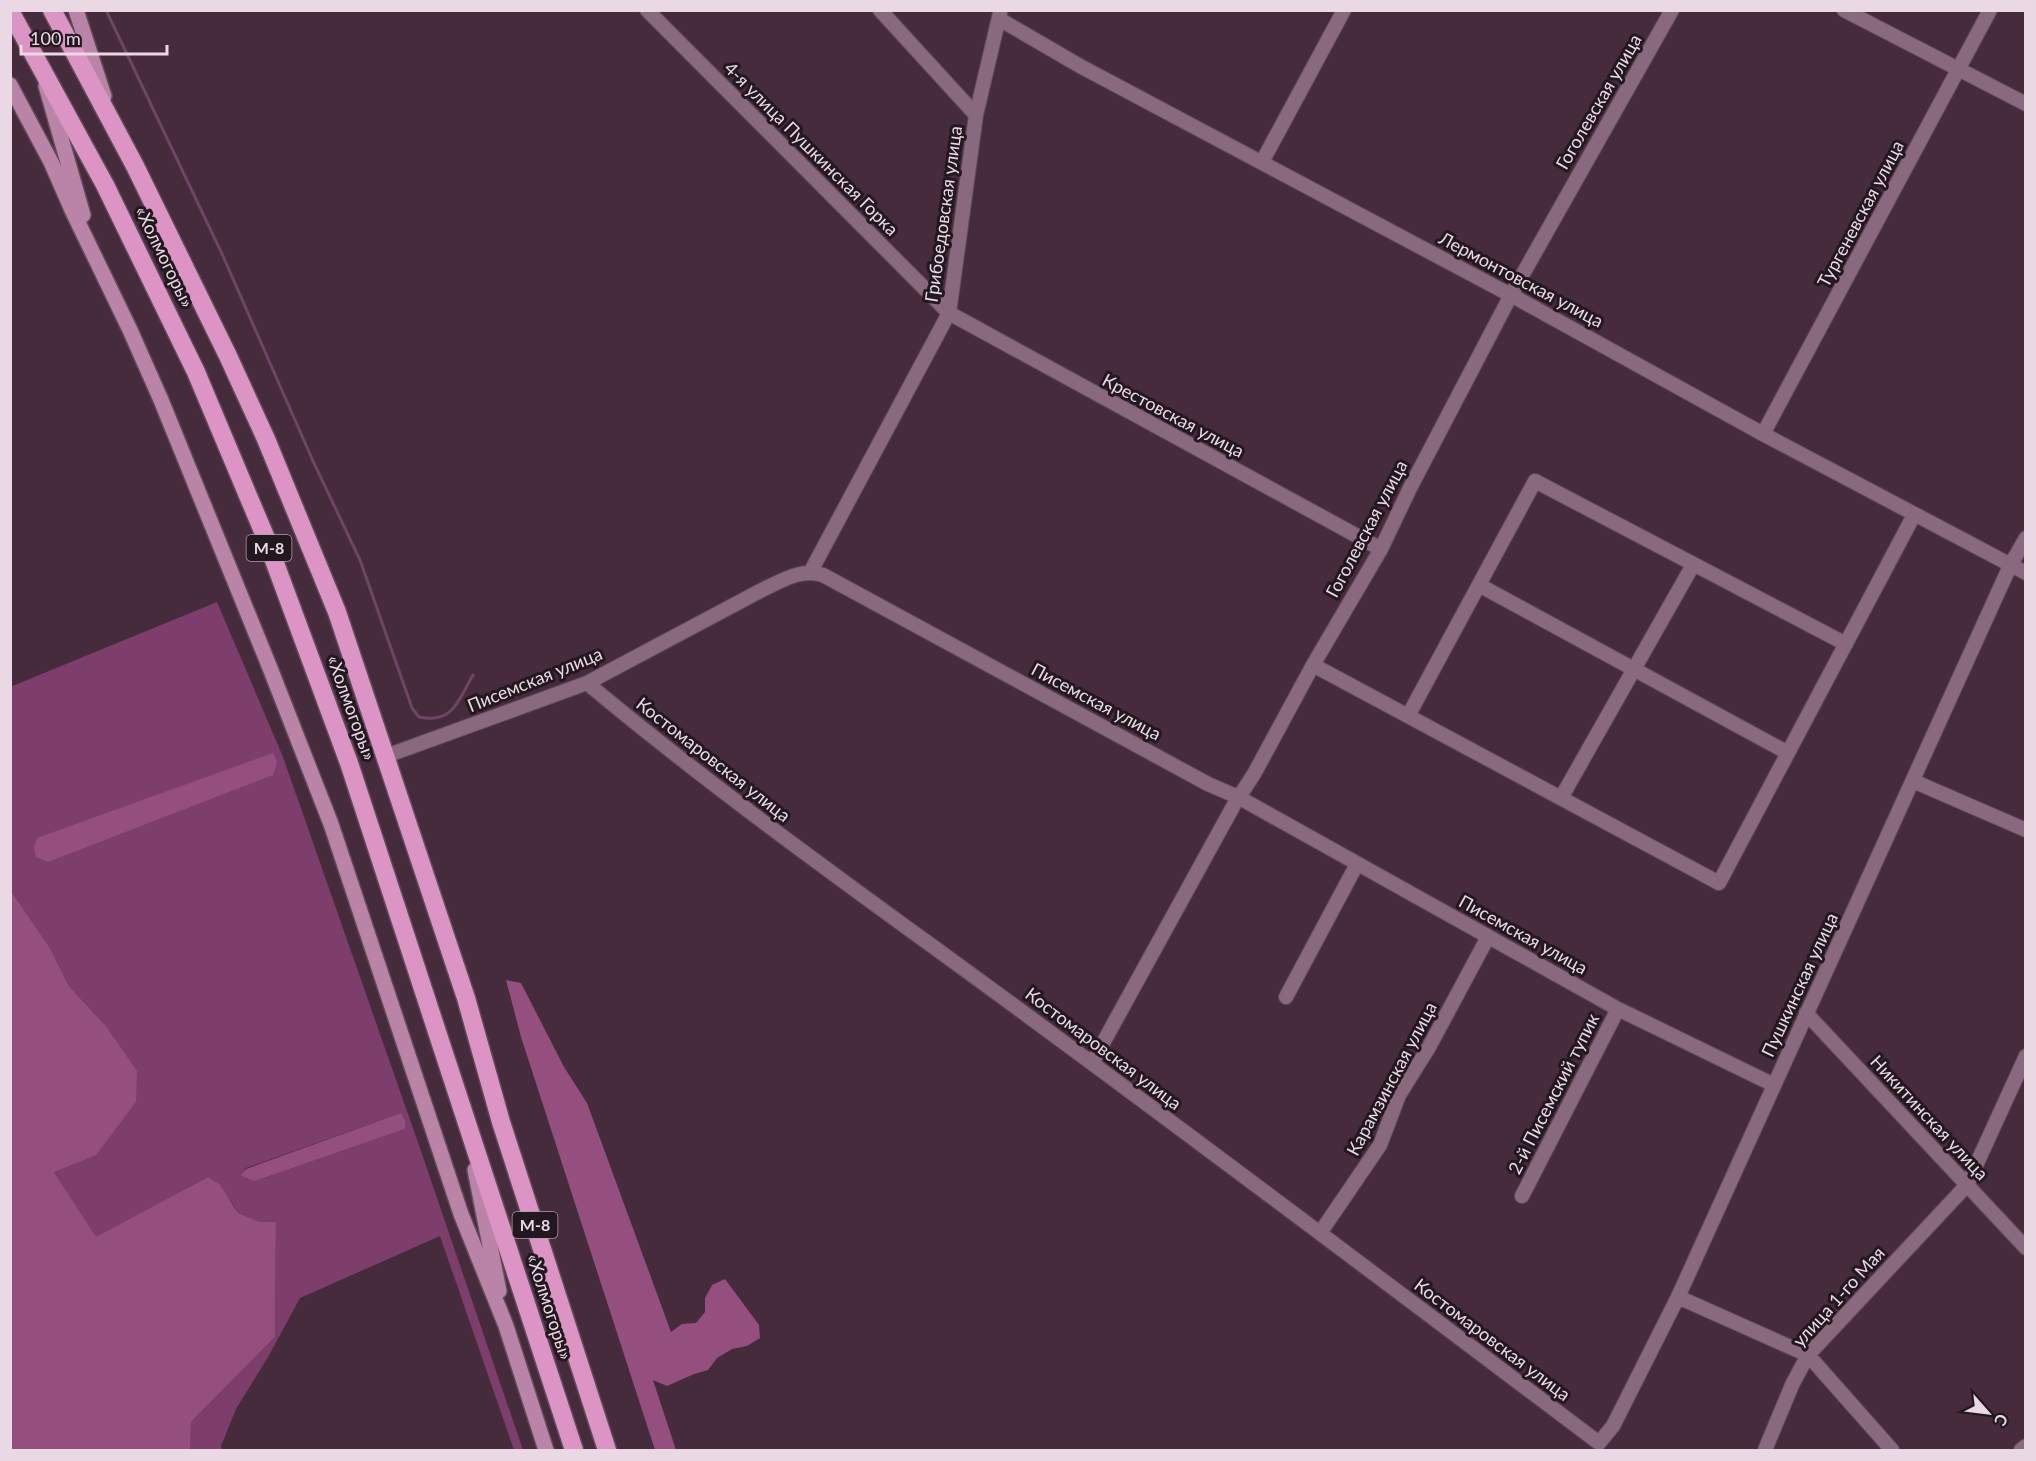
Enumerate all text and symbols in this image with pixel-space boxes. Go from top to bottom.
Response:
scale bar [21,18,166,56]
text: 100 m [30,27,81,49]
street label: Гоголевская улица [1551,30,1646,173]
street label: 4-я улица Пушкинская Горка [720,57,903,240]
street label: Грибоедовская улица [920,124,966,303]
street label: Тургеневская улица [1812,136,1908,291]
street label: «Холмогоры» [131,202,199,311]
street label: Лермонтовская улица [1435,226,1607,332]
street label: Крестовская улица [1099,368,1248,462]
street label: Гоголевская улица [1321,456,1412,601]
road number: М-8 [246,535,292,561]
street label: Писемская улица [464,642,605,716]
street label: «Холмогоры» [323,652,381,763]
street label: Писемская улица [1028,658,1165,745]
street label: Костомаровская улица [632,692,795,826]
street label: Писемская улица [1455,890,1592,979]
street label: Пушкинская улица [1756,909,1842,1060]
street label: Костомаровская улица [1021,982,1186,1114]
street label: Карамзинская улица [1341,998,1441,1159]
street label: 2-й Писемский тупик [1503,1009,1604,1178]
street label: Никитинская улица [1866,1050,1993,1184]
road number: М-8 [512,1212,558,1238]
street label: улица 1-го Мая [1788,1242,1889,1351]
street label: «Холмогоры» [522,1251,577,1362]
street label: Костомаровская улица [1410,1273,1575,1405]
north arrow [1958,1383,2018,1443]
text: С [1991,1411,2013,1430]

